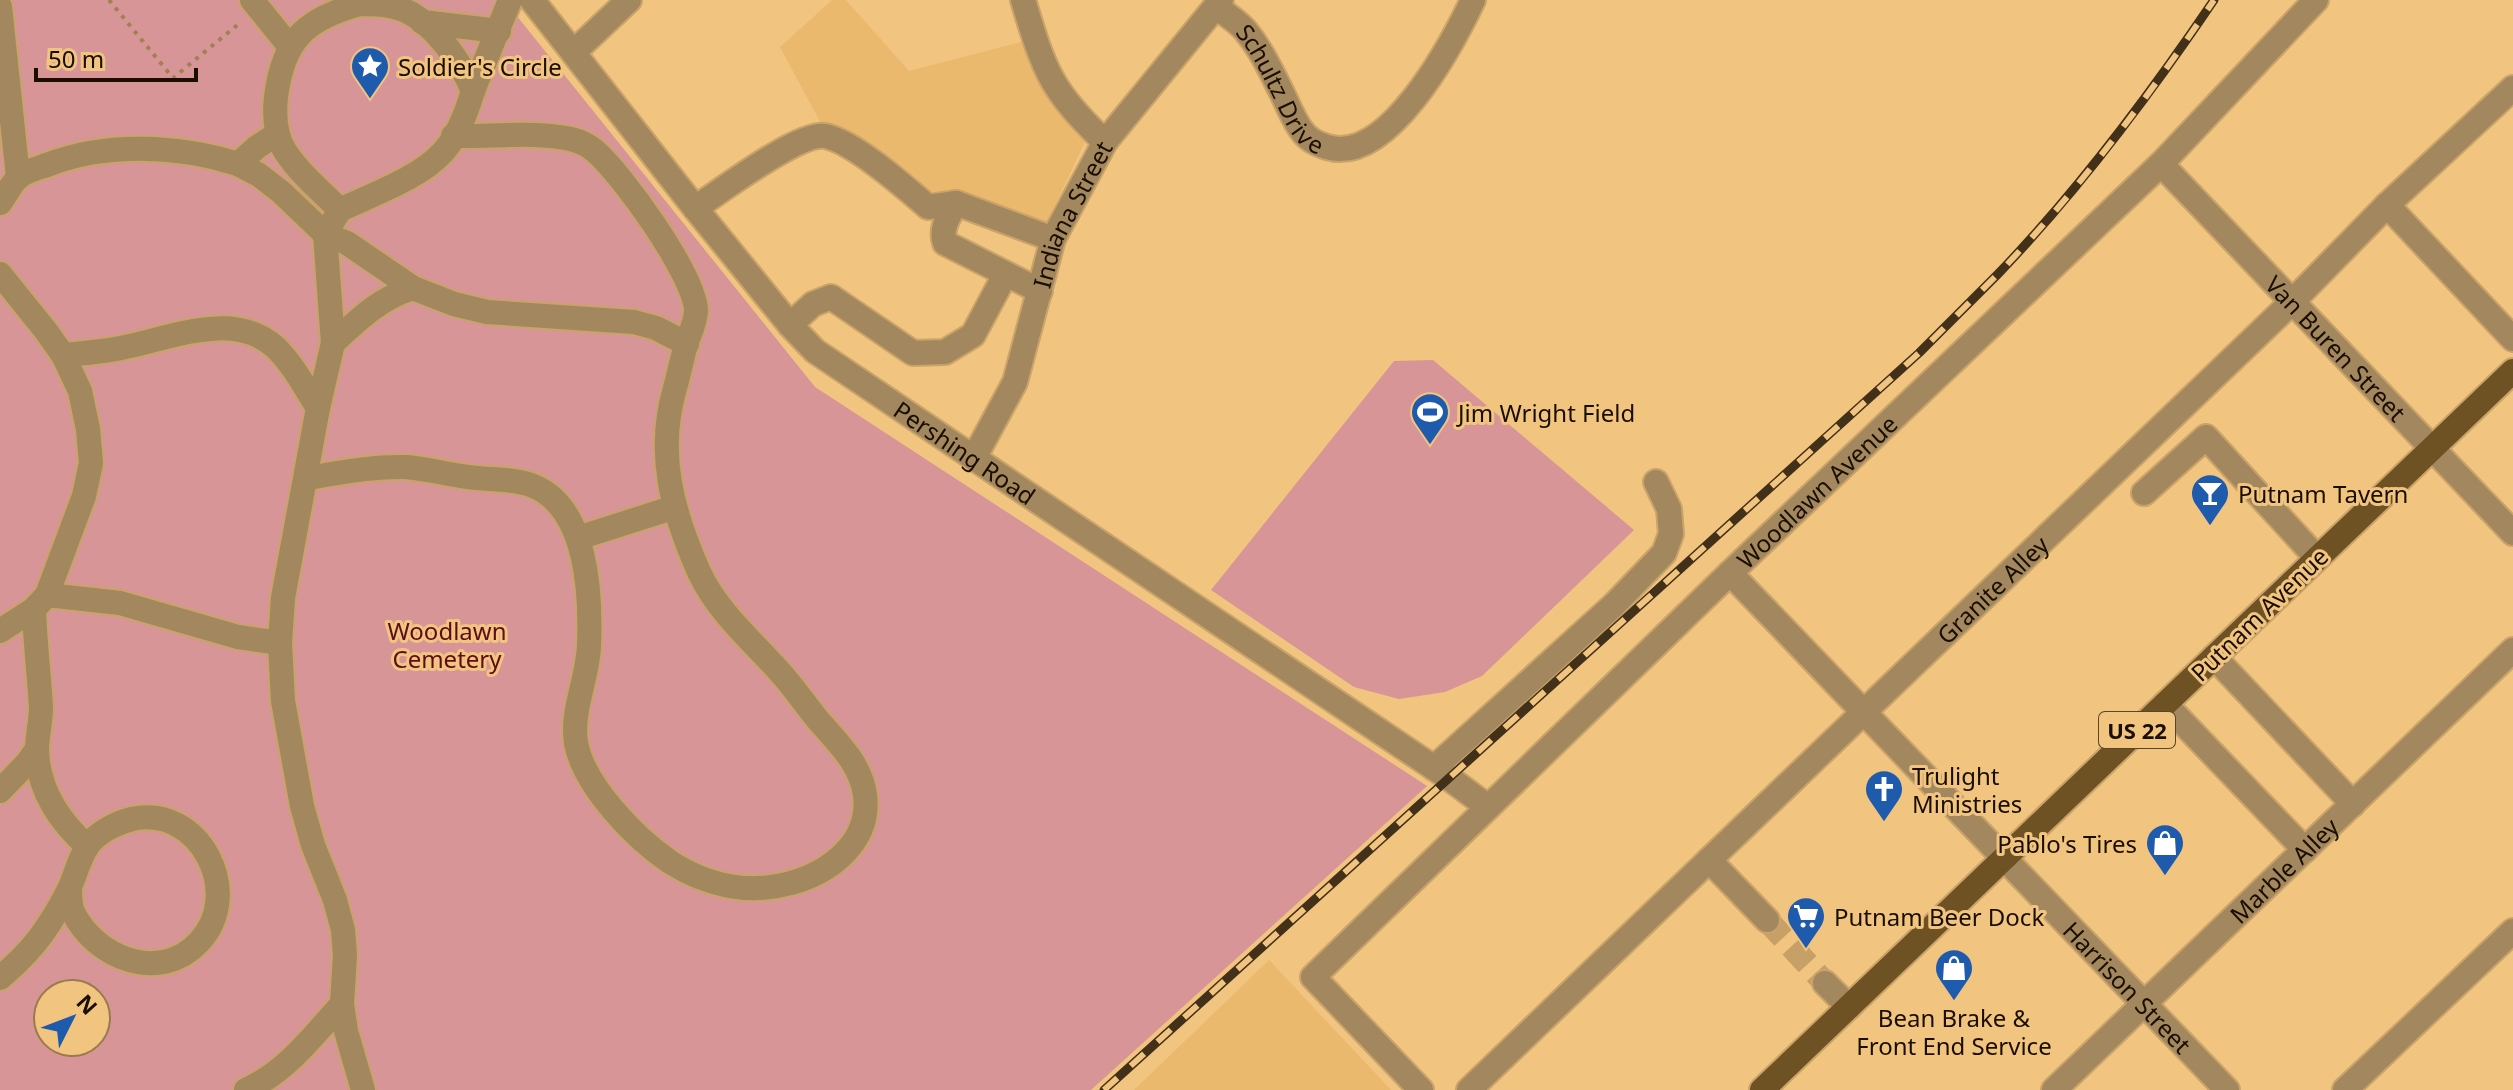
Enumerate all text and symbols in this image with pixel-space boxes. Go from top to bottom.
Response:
street label: Schultz Drive [1230,16,1330,161]
scale bar [36,32,196,82]
text: 50 m [48,42,104,75]
place icon: Soldier's Circle [349,45,391,100]
place label: Soldier's Circle [398,50,562,83]
street label: Indiana Street [1024,135,1119,291]
street label: Van Buren Street [2259,268,2414,428]
sports icon: Jim Wright Field [1409,391,1451,446]
street label: Pershing Road [888,393,1042,512]
place label: Jim Wright Field [1456,396,1635,429]
street label: Woodlawn Avenue [1729,407,1904,575]
bar icon: Putnam Tavern [2189,472,2231,527]
place label: Putnam Tavern [2238,477,2408,510]
street label: Granite Alley [1929,527,2056,651]
street label: Putnam Avenue [2183,540,2335,688]
park label: Woodlawn Cemetery [388,614,507,675]
road number: US 22 [2099,712,2175,748]
place label: Trulight Ministries [1912,759,2022,820]
church icon: Trulight Ministries [1863,768,1905,823]
street label: Marble Alley [2222,809,2346,930]
shop icon: Pablo's Tires [2144,822,2186,877]
place label: Pablo's Tires [1997,827,2137,860]
supermarket icon: Putnam Beer Dock [1785,895,1827,950]
place label: Putnam Beer Dock [1834,900,2044,933]
street label: Harrison Street [2056,914,2199,1060]
shop icon: Bean Brake & Front End Service [1933,947,1975,1002]
north arrow [32,978,112,1058]
text: N [70,987,105,1021]
place label: Bean Brake & Front End Service [1856,1001,2052,1062]

